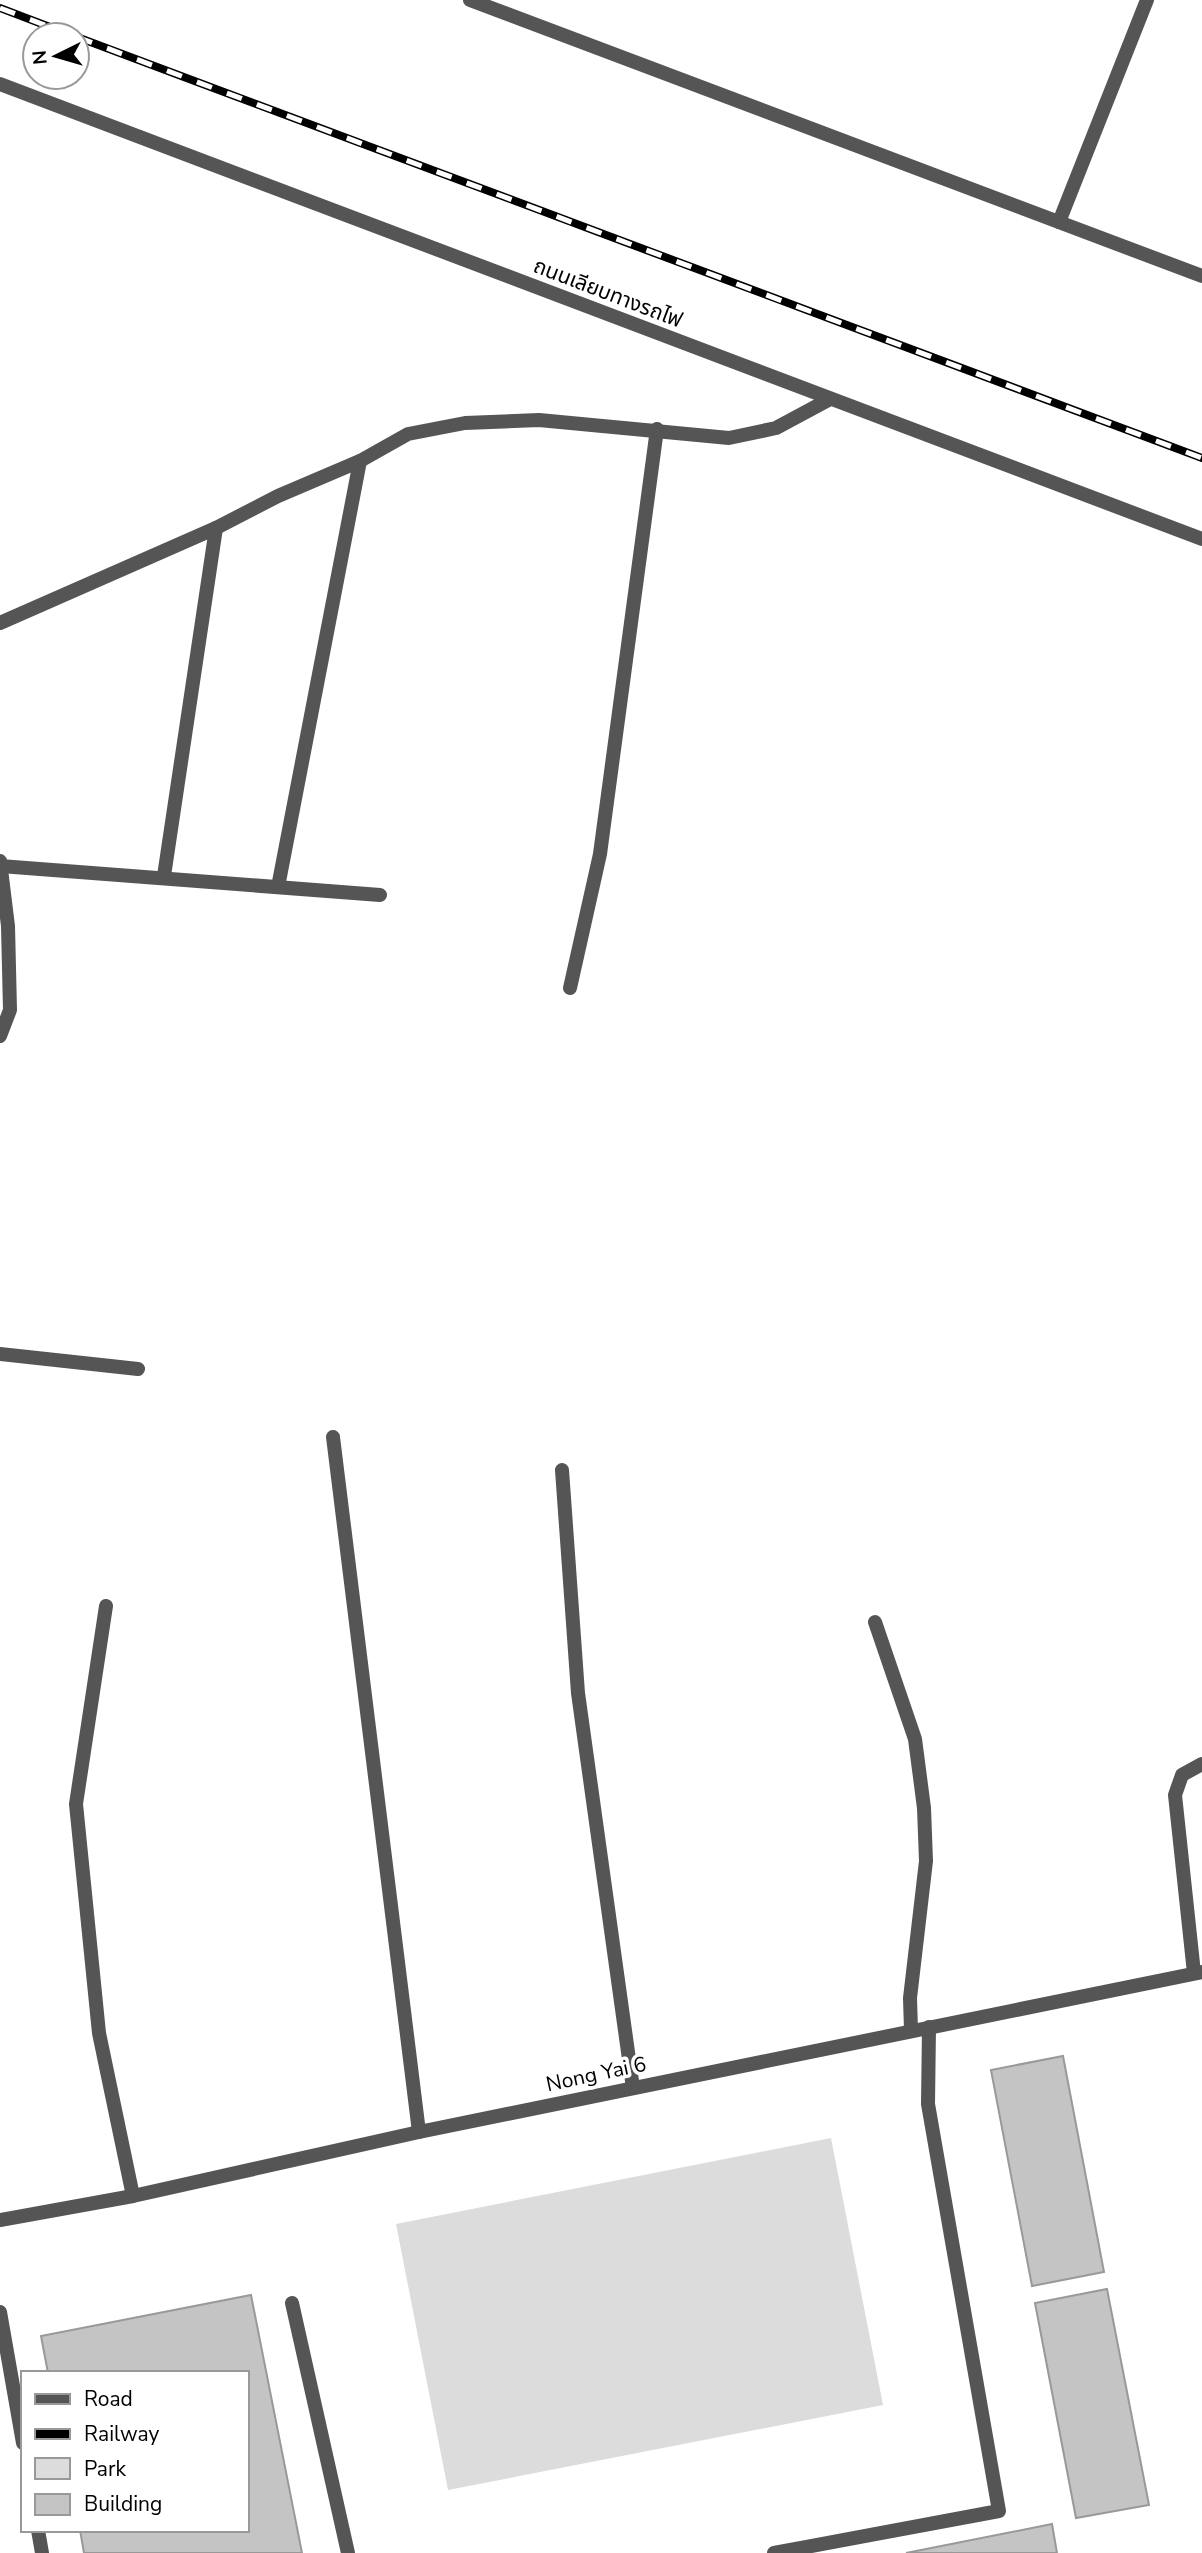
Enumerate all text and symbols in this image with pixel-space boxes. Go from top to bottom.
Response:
north arrow [21,21,91,91]
text: N [26,49,54,66]
street label: ถนนเลียบทางรถไฟ [530,252,686,334]
street label: Nong Yai 6 [543,2050,649,2098]
legend [21,2371,248,2532]
text: Road [84,2385,133,2413]
text: Railway [84,2420,159,2448]
text: Park [84,2455,126,2483]
text: Building [84,2490,162,2518]

